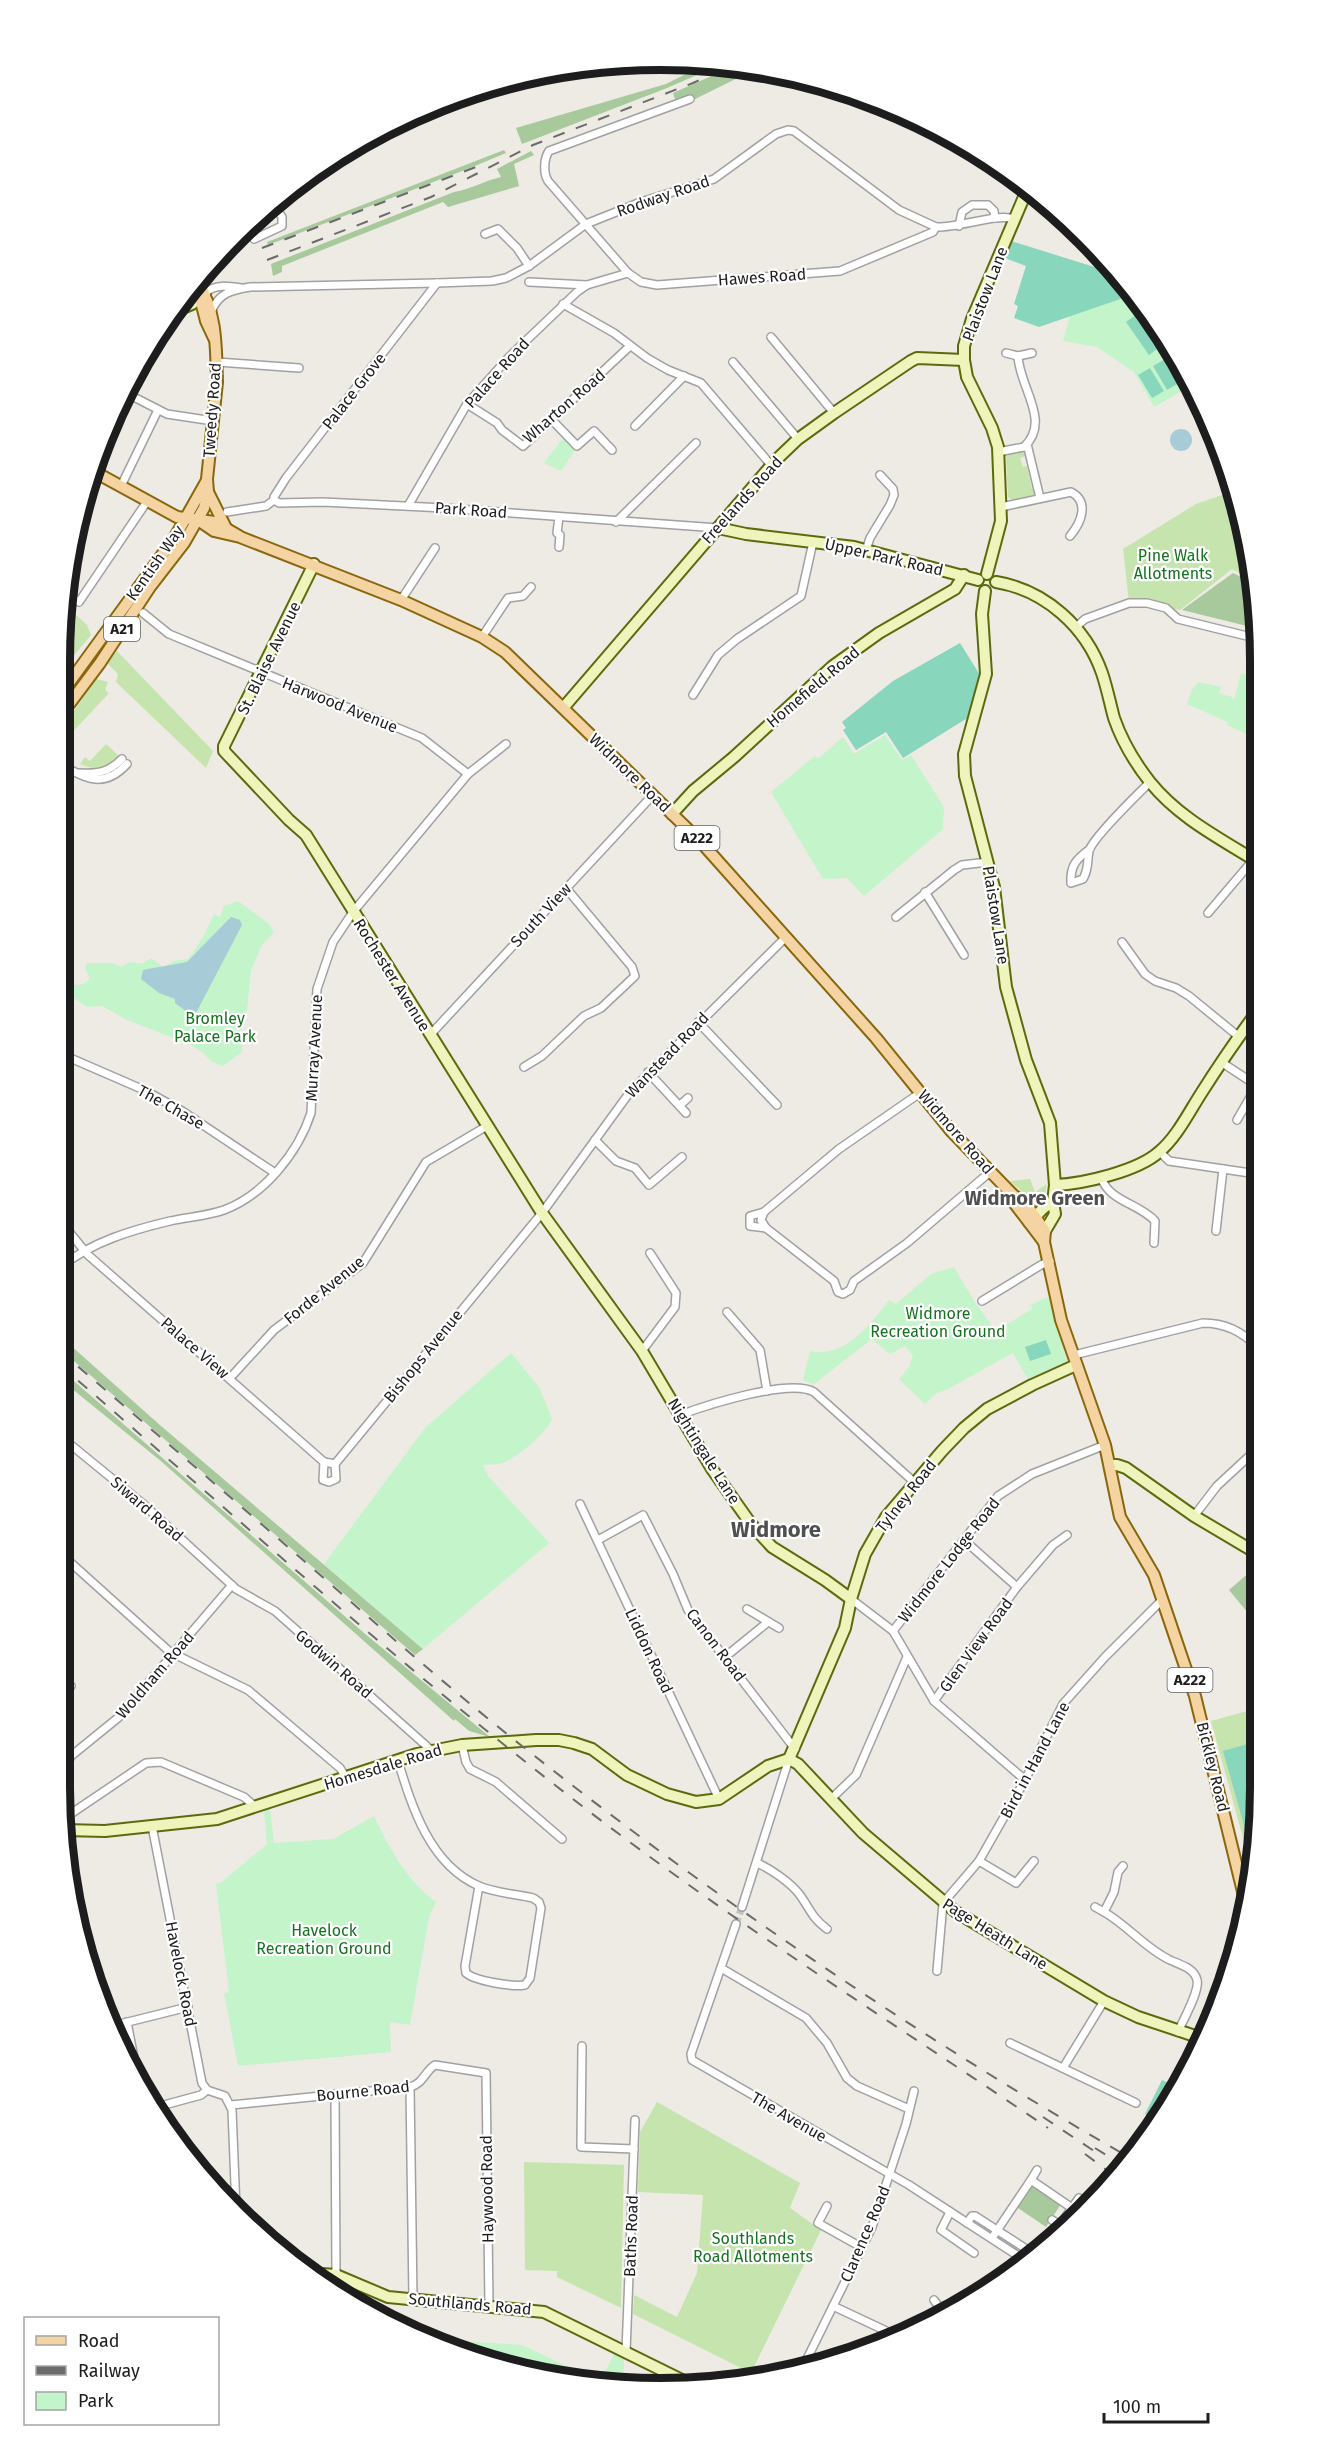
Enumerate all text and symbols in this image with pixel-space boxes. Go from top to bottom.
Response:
street label: Rodway Road [614,171,712,221]
street label: Plaistow Lane [958,244,1012,344]
street label: Hawes Road [717,264,807,290]
street label: Palace Road [461,334,533,412]
street label: Palace Grove [318,349,390,433]
street label: Tweedy Road [199,362,225,458]
street label: Wharton Road [519,365,609,447]
street label: Freelands Road [698,452,786,548]
street label: Park Road [434,498,508,522]
street label: Kentish Way [122,522,188,604]
street label: Upper Park Road [823,534,945,580]
park label: Pine Walk Allotments [1134,546,1212,583]
street label: St. Blaise Avenue [233,598,305,718]
road number: A21 [104,617,140,641]
street label: Homefield Road [763,642,863,732]
street label: Harwood Avenue [279,673,401,737]
street label: Widmore Road [585,729,675,817]
road number: A222 [674,826,720,850]
street label: Plaistow Lane [979,864,1013,966]
street label: South View [507,879,576,951]
street label: Rochester Avenue [350,915,434,1035]
street label: Murray Avenue [302,994,326,1102]
street label: Wanstead Road [621,1008,713,1102]
park label: Bromley Palace Park [174,1009,257,1046]
street label: The Chase [134,1081,208,1133]
street label: Widmore Road [914,1086,998,1178]
district label: Widmore Green [965,1186,1105,1210]
street label: Forde Avenue [280,1252,368,1328]
park label: Widmore Recreation Ground [870,1304,1006,1341]
street label: Bishops Avenue [380,1305,466,1407]
street label: Palace View [157,1313,233,1383]
street label: Nightingale Lane [664,1394,744,1508]
street label: Tylney Road [872,1456,940,1536]
street label: Siward Road [107,1472,187,1546]
street label: Widmore Lodge Road [894,1494,1004,1626]
district label: Widmore [731,1516,821,1543]
street label: Glen View Road [935,1594,1017,1696]
street label: Canon Road [682,1605,750,1685]
street label: Liddon Road [621,1606,677,1696]
street label: Godwin Road [292,1625,376,1703]
street label: Woldham Road [112,1627,198,1723]
road number: A222 [1168,1668,1212,1692]
street label: Bird in Hand Lane [996,1698,1074,1822]
street label: Bickley Road [1193,1720,1233,1814]
street label: Homesdale Road [322,1740,444,1794]
street label: Page Heath Lane [939,1894,1051,1974]
street label: Havelock Road [161,1920,201,2028]
park label: Havelock Recreation Ground [256,1921,392,1958]
street label: Bourne Road [315,2077,411,2105]
street label: The Avenue [748,2088,830,2146]
street label: Haywood Road [477,2135,497,2243]
street label: Clarence Road [836,2183,894,2285]
street label: Baths Road [620,2195,642,2277]
park label: Southlands Road Allotments [693,2229,813,2266]
street label: Southlands Road [408,2289,532,2319]
legend [24,2317,219,2425]
text: Road [78,2330,120,2352]
text: Railway [78,2360,140,2382]
scale bar [1104,2386,1208,2424]
text: Park [78,2390,114,2412]
text: 100 m [1113,2396,1161,2418]

